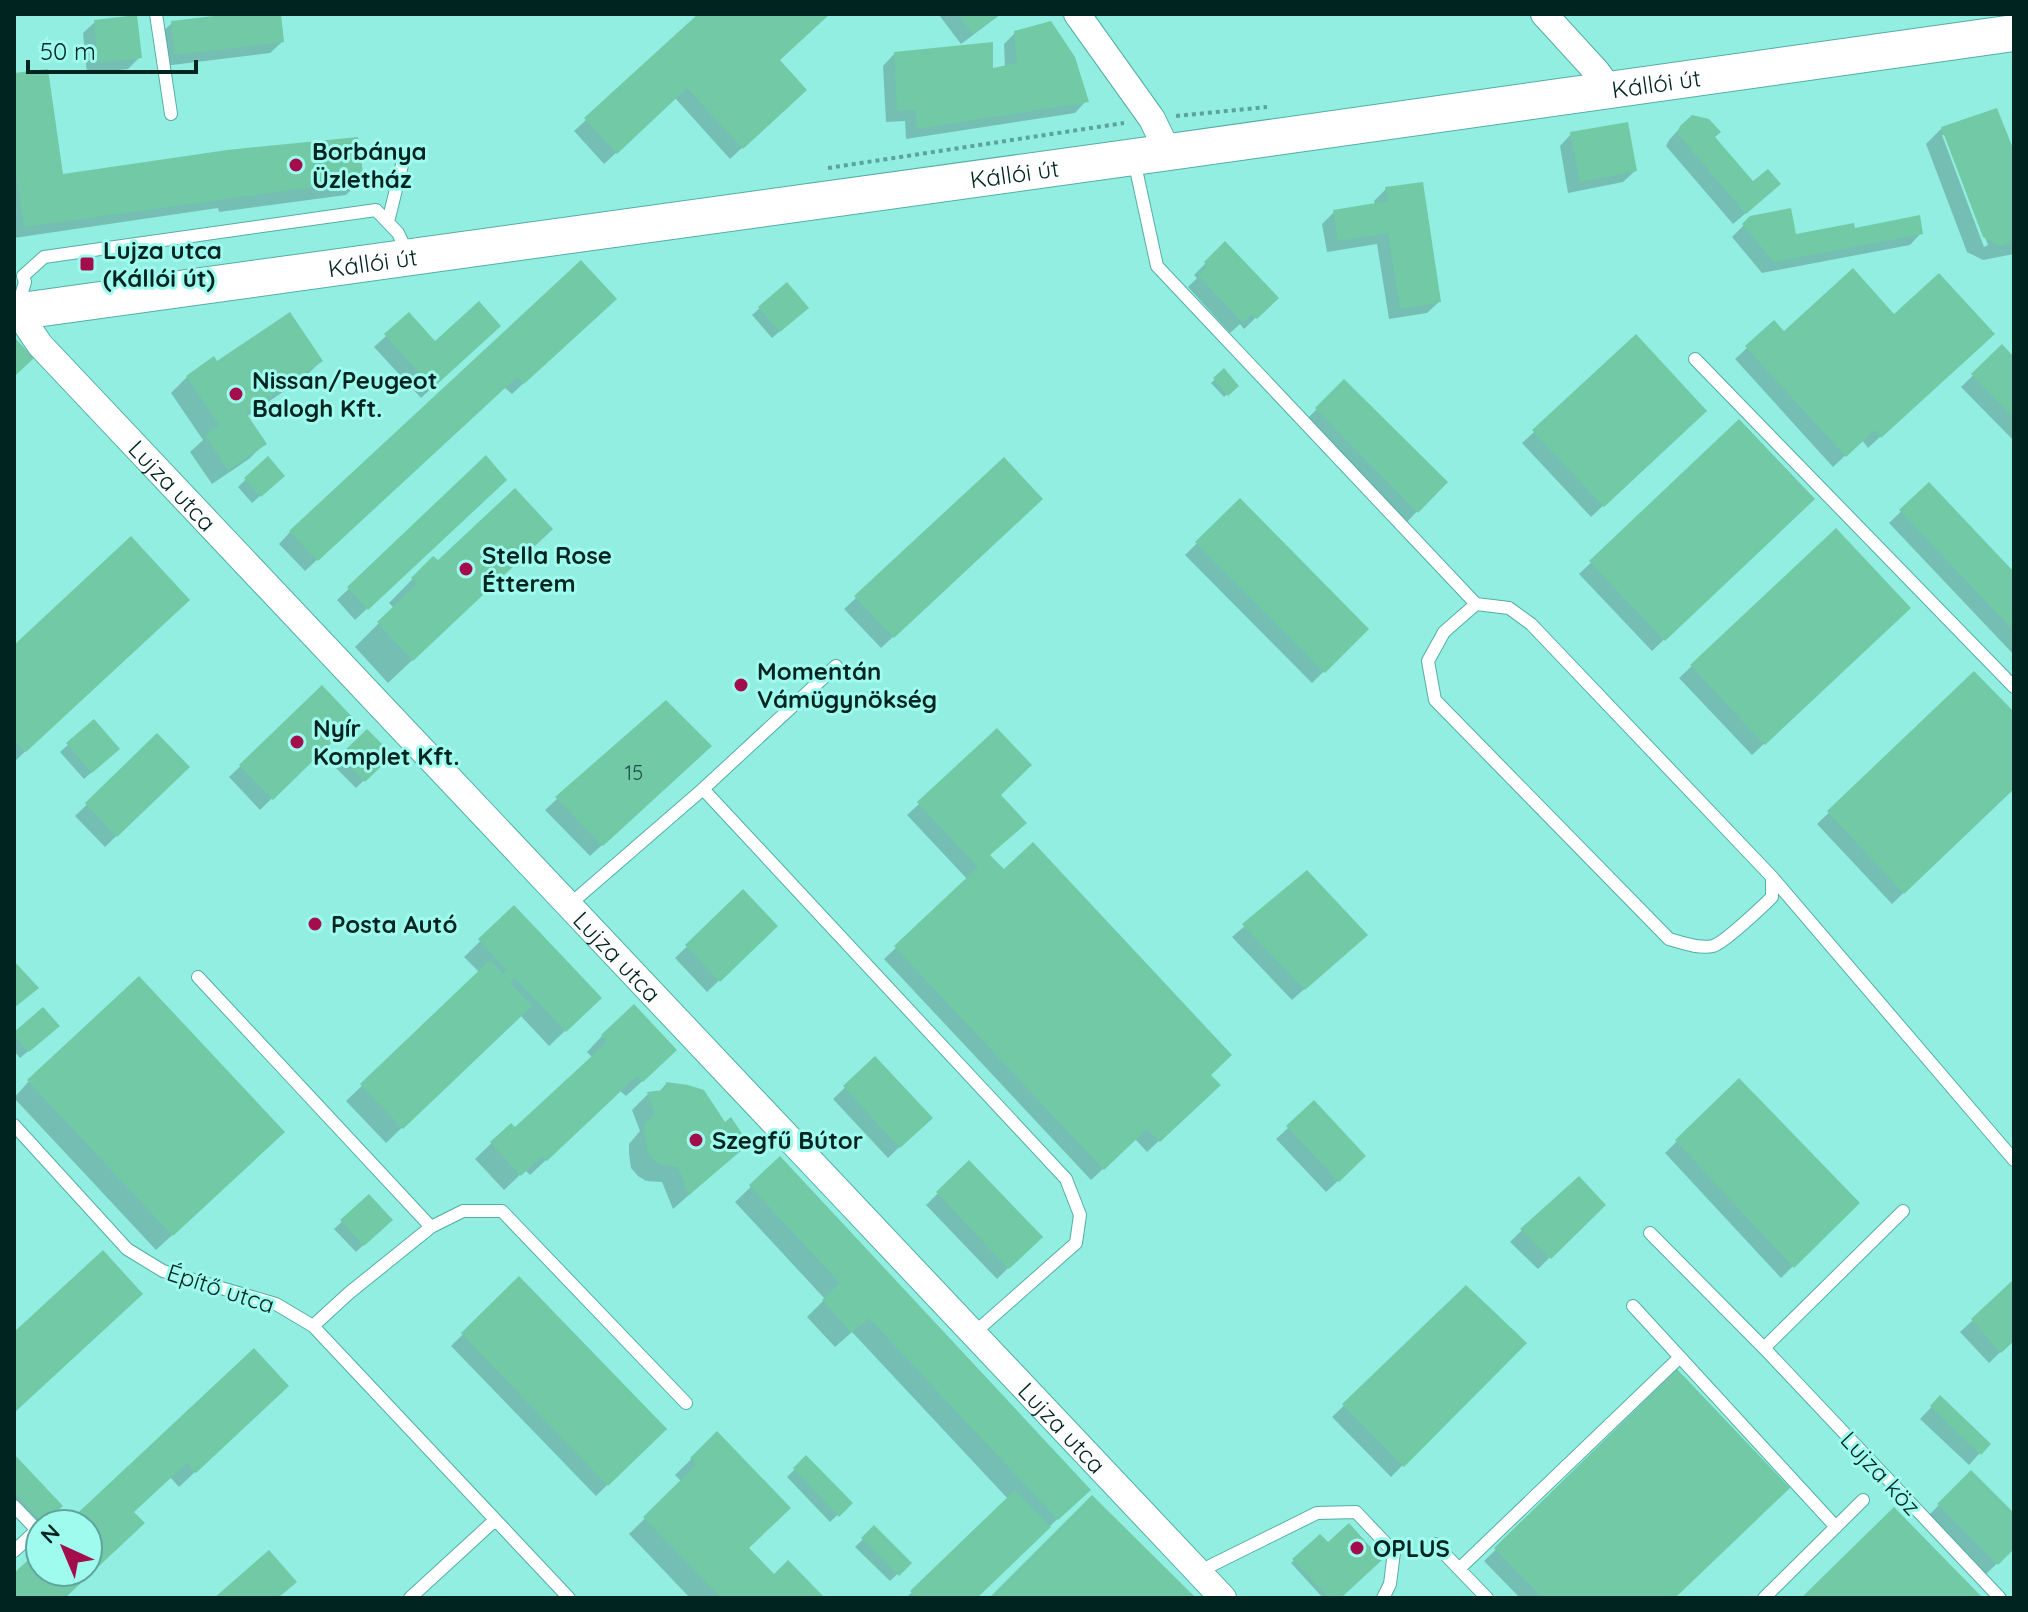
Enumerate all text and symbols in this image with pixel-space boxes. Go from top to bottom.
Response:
scale bar [28,24,196,74]
text: 50 m [40,36,96,66]
street label: Kállói út [1610,62,1703,105]
place label: Borbánya Üzletház [312,136,427,194]
street label: Kállói út [968,153,1061,195]
marker: Borbánya Üzletház [287,156,305,174]
place label: Lujza utca (Kállói út) [103,235,222,293]
street label: Kállói út [326,241,419,283]
marker: Lujza utca (Kállói út) [78,255,96,273]
place label: Nissan/Peugeot Balogh Kft. [252,365,438,423]
marker: Nissan/Peugeot Balogh Kft. [227,385,245,403]
street label: Lujza utca [122,433,223,537]
place label: Stella Rose Étterem [482,540,612,598]
marker: Stella Rose Étterem [457,560,475,578]
place label: Momentán Vámügynökség [757,656,937,714]
marker: Momentán Vámügynökség [732,676,750,694]
place label: Nyír Komplet Kft. [313,713,459,771]
marker: Nyír Komplet Kft. [288,733,306,751]
house number: 15 [625,760,643,785]
street label: Lujza utca [567,905,667,1008]
place label: Posta Autó [331,909,457,939]
marker: Posta Autó [306,915,324,933]
place label: Szegfű Bútor [712,1125,863,1155]
marker: Szegfű Bútor [687,1131,705,1149]
street label: Építő utca [164,1257,278,1319]
street label: Lujza utca [1012,1376,1112,1479]
street label: Lujza köz [1835,1425,1927,1521]
north arrow [24,1508,104,1588]
text: N [35,1518,66,1549]
place label: OPLUS [1373,1533,1450,1563]
marker: OPLUS [1348,1539,1366,1557]

